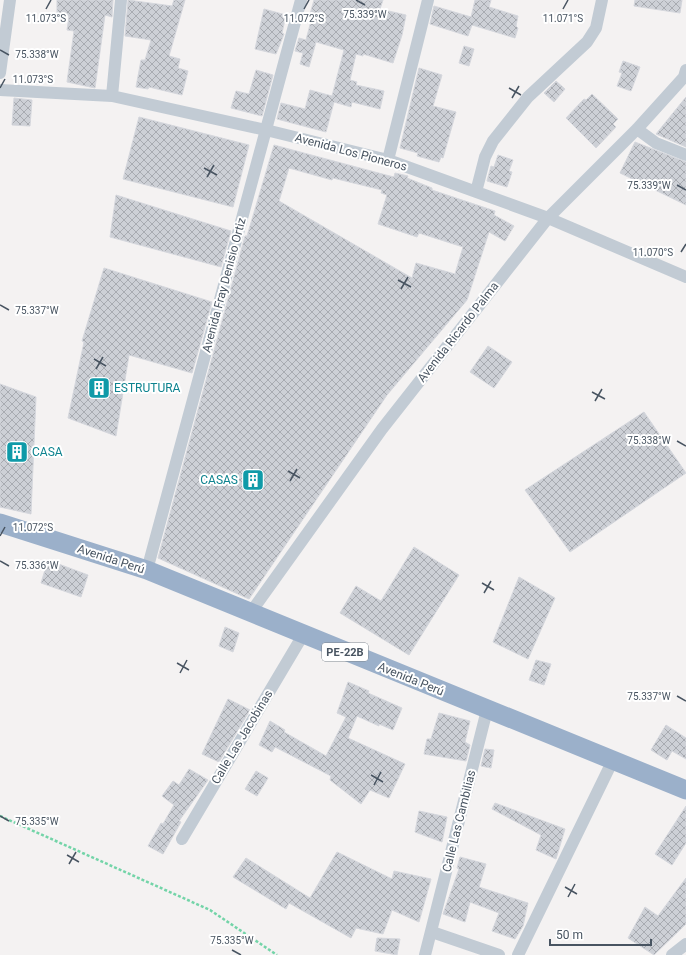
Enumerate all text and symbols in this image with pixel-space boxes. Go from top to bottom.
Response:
text: 75.339°W [343,9,387,20]
text: 11.073°S [26,13,66,24]
text: 11.072°S [284,13,324,24]
text: 11.071°S [543,13,583,24]
text: 75.338°W [15,49,59,60]
text: 11.073°S [13,74,53,85]
street label: Avenida Los Pioneros [294,130,408,174]
text: 75.339°W [627,180,671,191]
street label: Avenida Fray Denisio Ortiz [199,216,249,354]
text: 11.070°S [633,247,673,258]
street label: Avenida Ricardo Palma [415,279,501,385]
text: 75.337°W [15,305,59,316]
building icon: ESTRUTURA [86,375,112,401]
place label: ESTRUTURA [114,381,181,395]
text: 75.338°W [627,435,671,446]
building icon: CASA [4,439,30,465]
place label: CASA [32,445,63,459]
building icon: CASAS [240,467,266,493]
place label: CASAS [200,473,238,487]
text: 11.072°S [13,522,53,533]
street label: Avenida Perú [76,542,146,576]
text: 75.336°W [15,560,59,571]
road number: PE-22B [322,643,368,661]
street label: Avenida Perú [376,659,446,699]
street label: Calle Las Jacobinas [208,688,276,786]
text: 75.337°W [627,691,671,702]
street label: Calle Las Cambilias [440,768,478,874]
text: 75.335°W [15,816,59,827]
scale bar [550,921,651,947]
text: 50 m [556,928,583,942]
text: 75.335°W [210,935,254,946]

